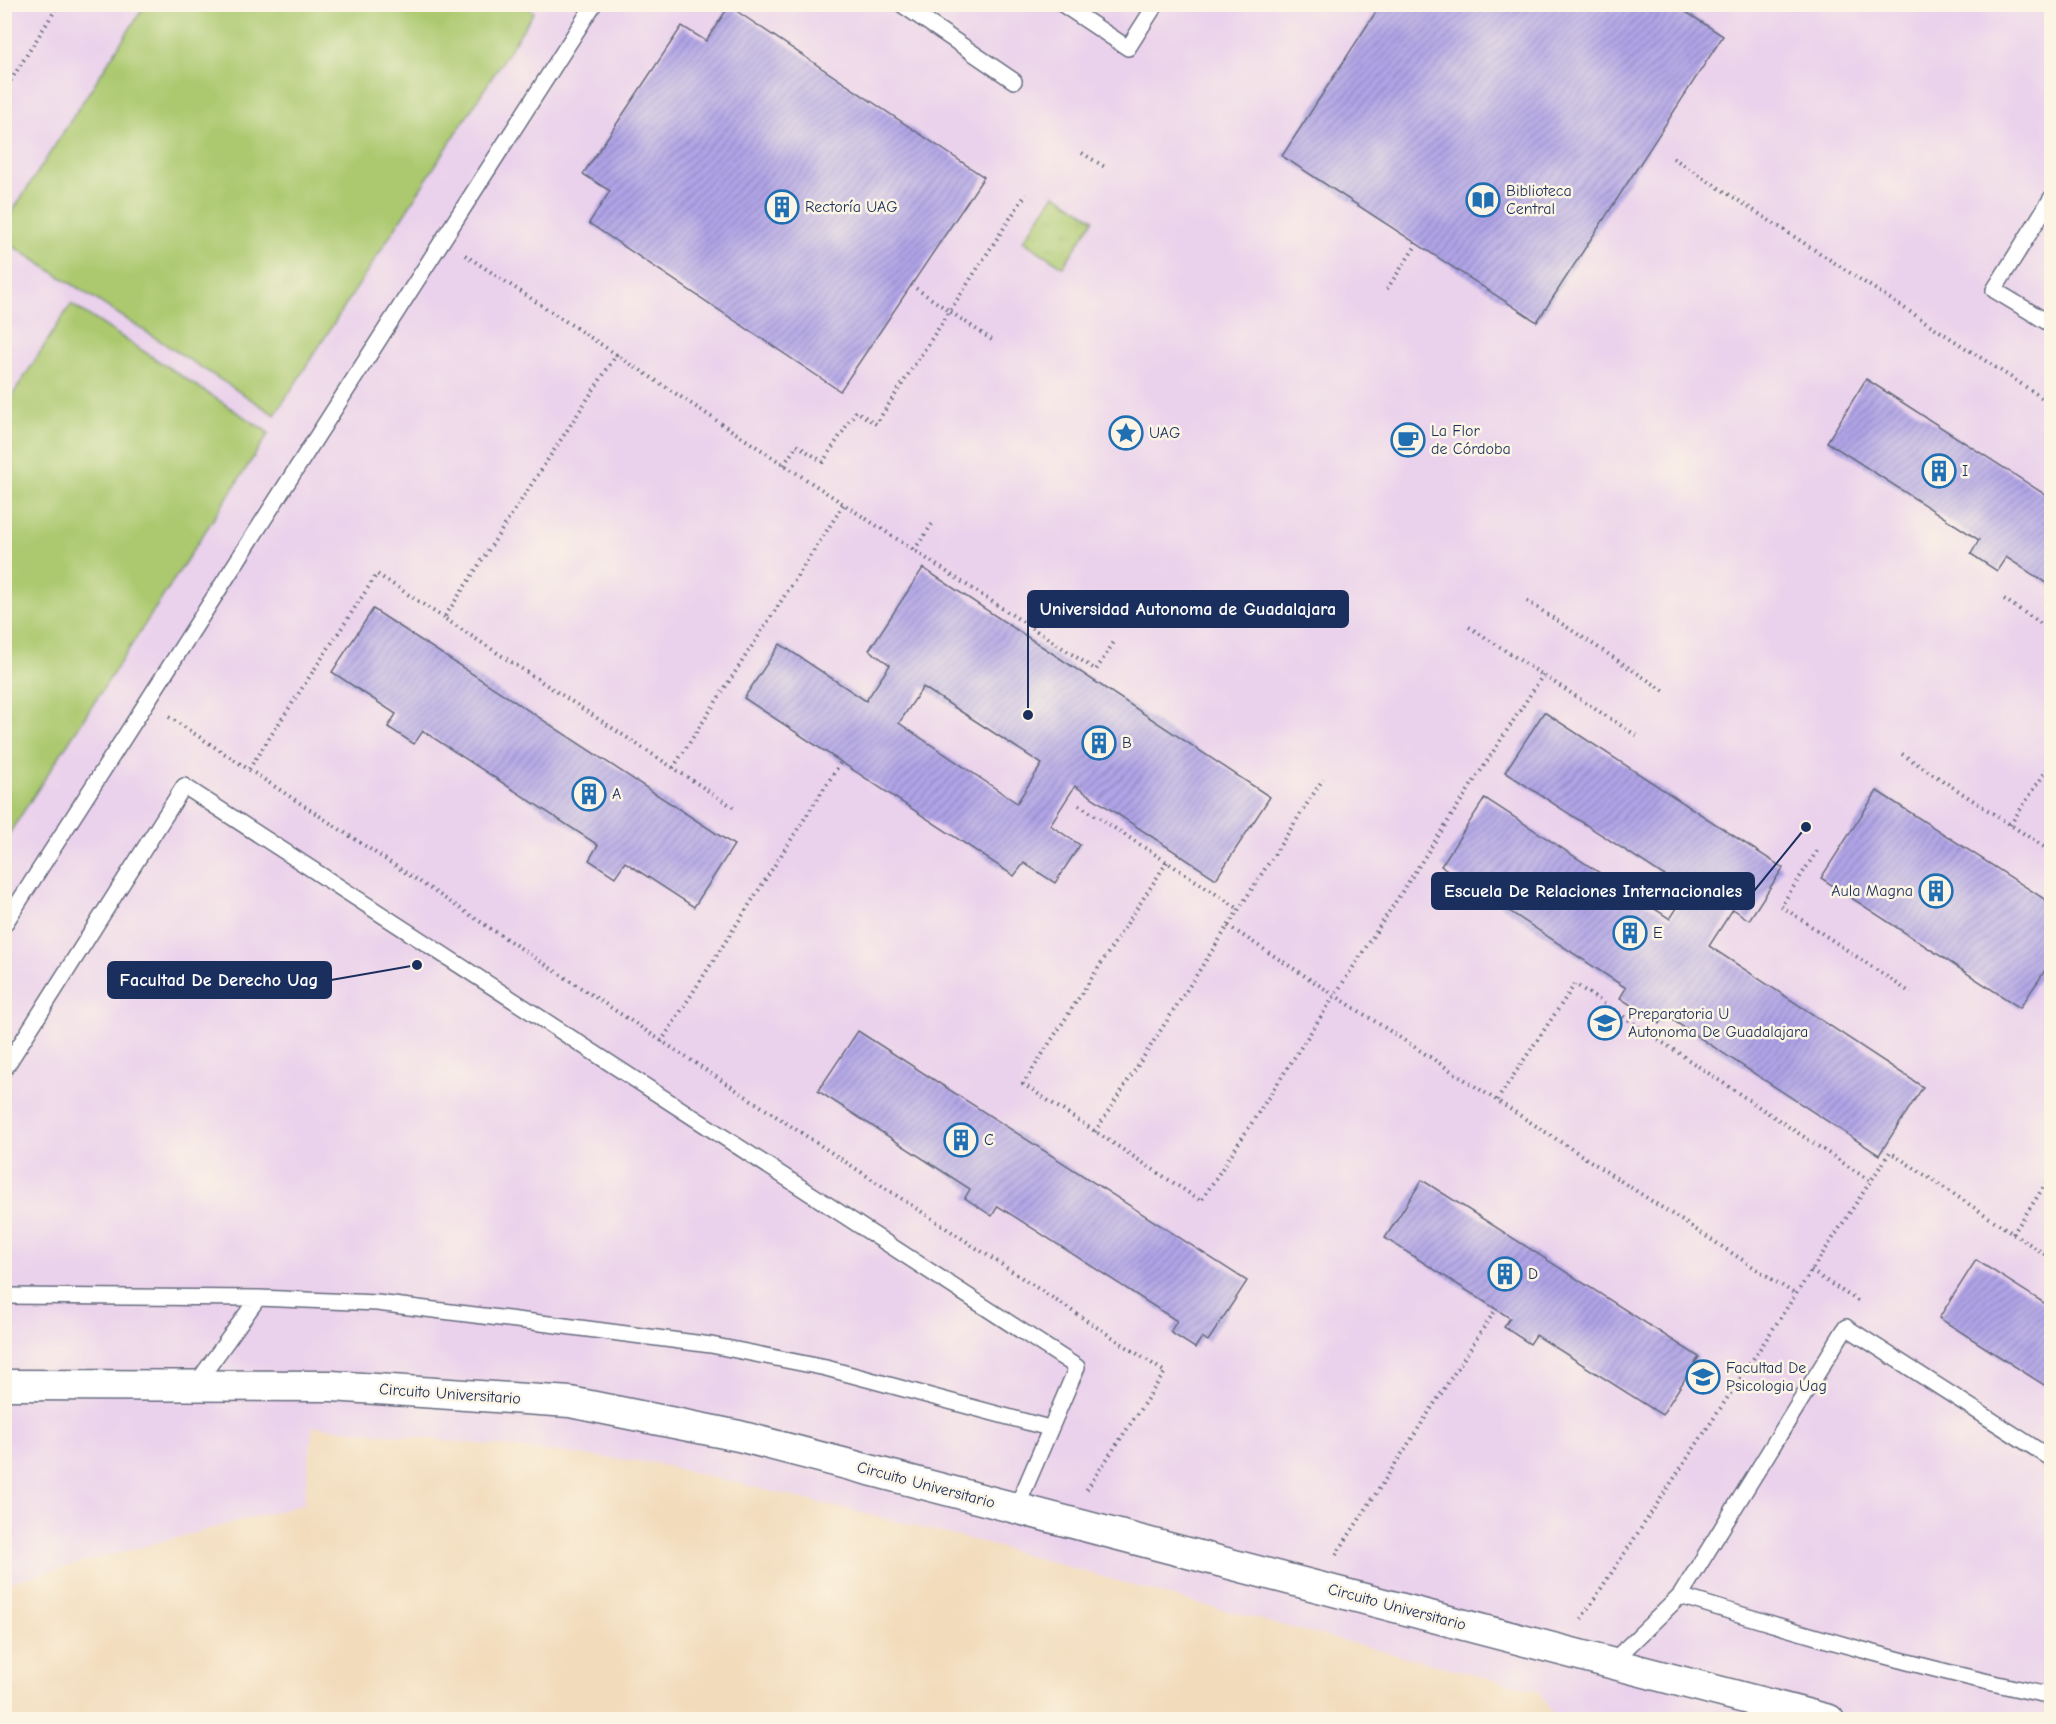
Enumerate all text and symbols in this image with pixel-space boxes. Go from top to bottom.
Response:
library icon: Biblioteca Central [1465,182,1501,218]
place label: Biblioteca Central [1506,182,1572,218]
building icon: Rectoría UAG [764,189,800,225]
place label: Rectoría UAG [805,198,898,216]
place icon: UAG [1108,415,1144,451]
cafe icon: La Flor de Córdoba [1390,422,1426,458]
place label: La Flor de Córdoba [1431,422,1511,458]
place label: UAG [1149,424,1181,442]
building icon: I [1921,453,1957,489]
place label: I [1962,462,1968,480]
callout: Universidad Autonoma de Guadalajara [1028,591,1348,627]
text: Universidad Autonoma de Guadalajara [1040,599,1336,620]
building icon: B [1081,725,1117,761]
place label: B [1122,734,1132,752]
building icon: A [571,776,607,812]
place label: A [612,785,621,803]
callout: Escuela De Relaciones Internacionales [1432,873,1754,909]
building icon: Aula Magna [1918,873,1954,909]
text: Escuela De Relaciones Internacionales [1444,881,1742,902]
place label: Aula Magna [1831,882,1913,900]
building icon: E [1612,915,1648,951]
place label: E [1653,924,1663,942]
callout: Facultad De Derecho Uag [108,962,331,998]
text: Facultad De Derecho Uag [120,970,318,991]
school or university icon: Preparatoria U Autonoma De Guadalajara [1587,1005,1623,1041]
place label: Preparatoria U Autonoma De Guadalajara [1628,1005,1808,1041]
building icon: C [943,1122,979,1158]
place label: C [984,1131,994,1149]
building icon: D [1487,1256,1523,1292]
place label: D [1528,1265,1538,1283]
school or university icon: Facultad De Psicologia Uag [1685,1359,1721,1395]
place label: Facultad De Psicologia Uag [1726,1359,1827,1395]
street label: Circuito Universitario [378,1380,522,1408]
street label: Circuito Universitario [855,1458,997,1512]
street label: Circuito Universitario [1326,1580,1468,1634]

